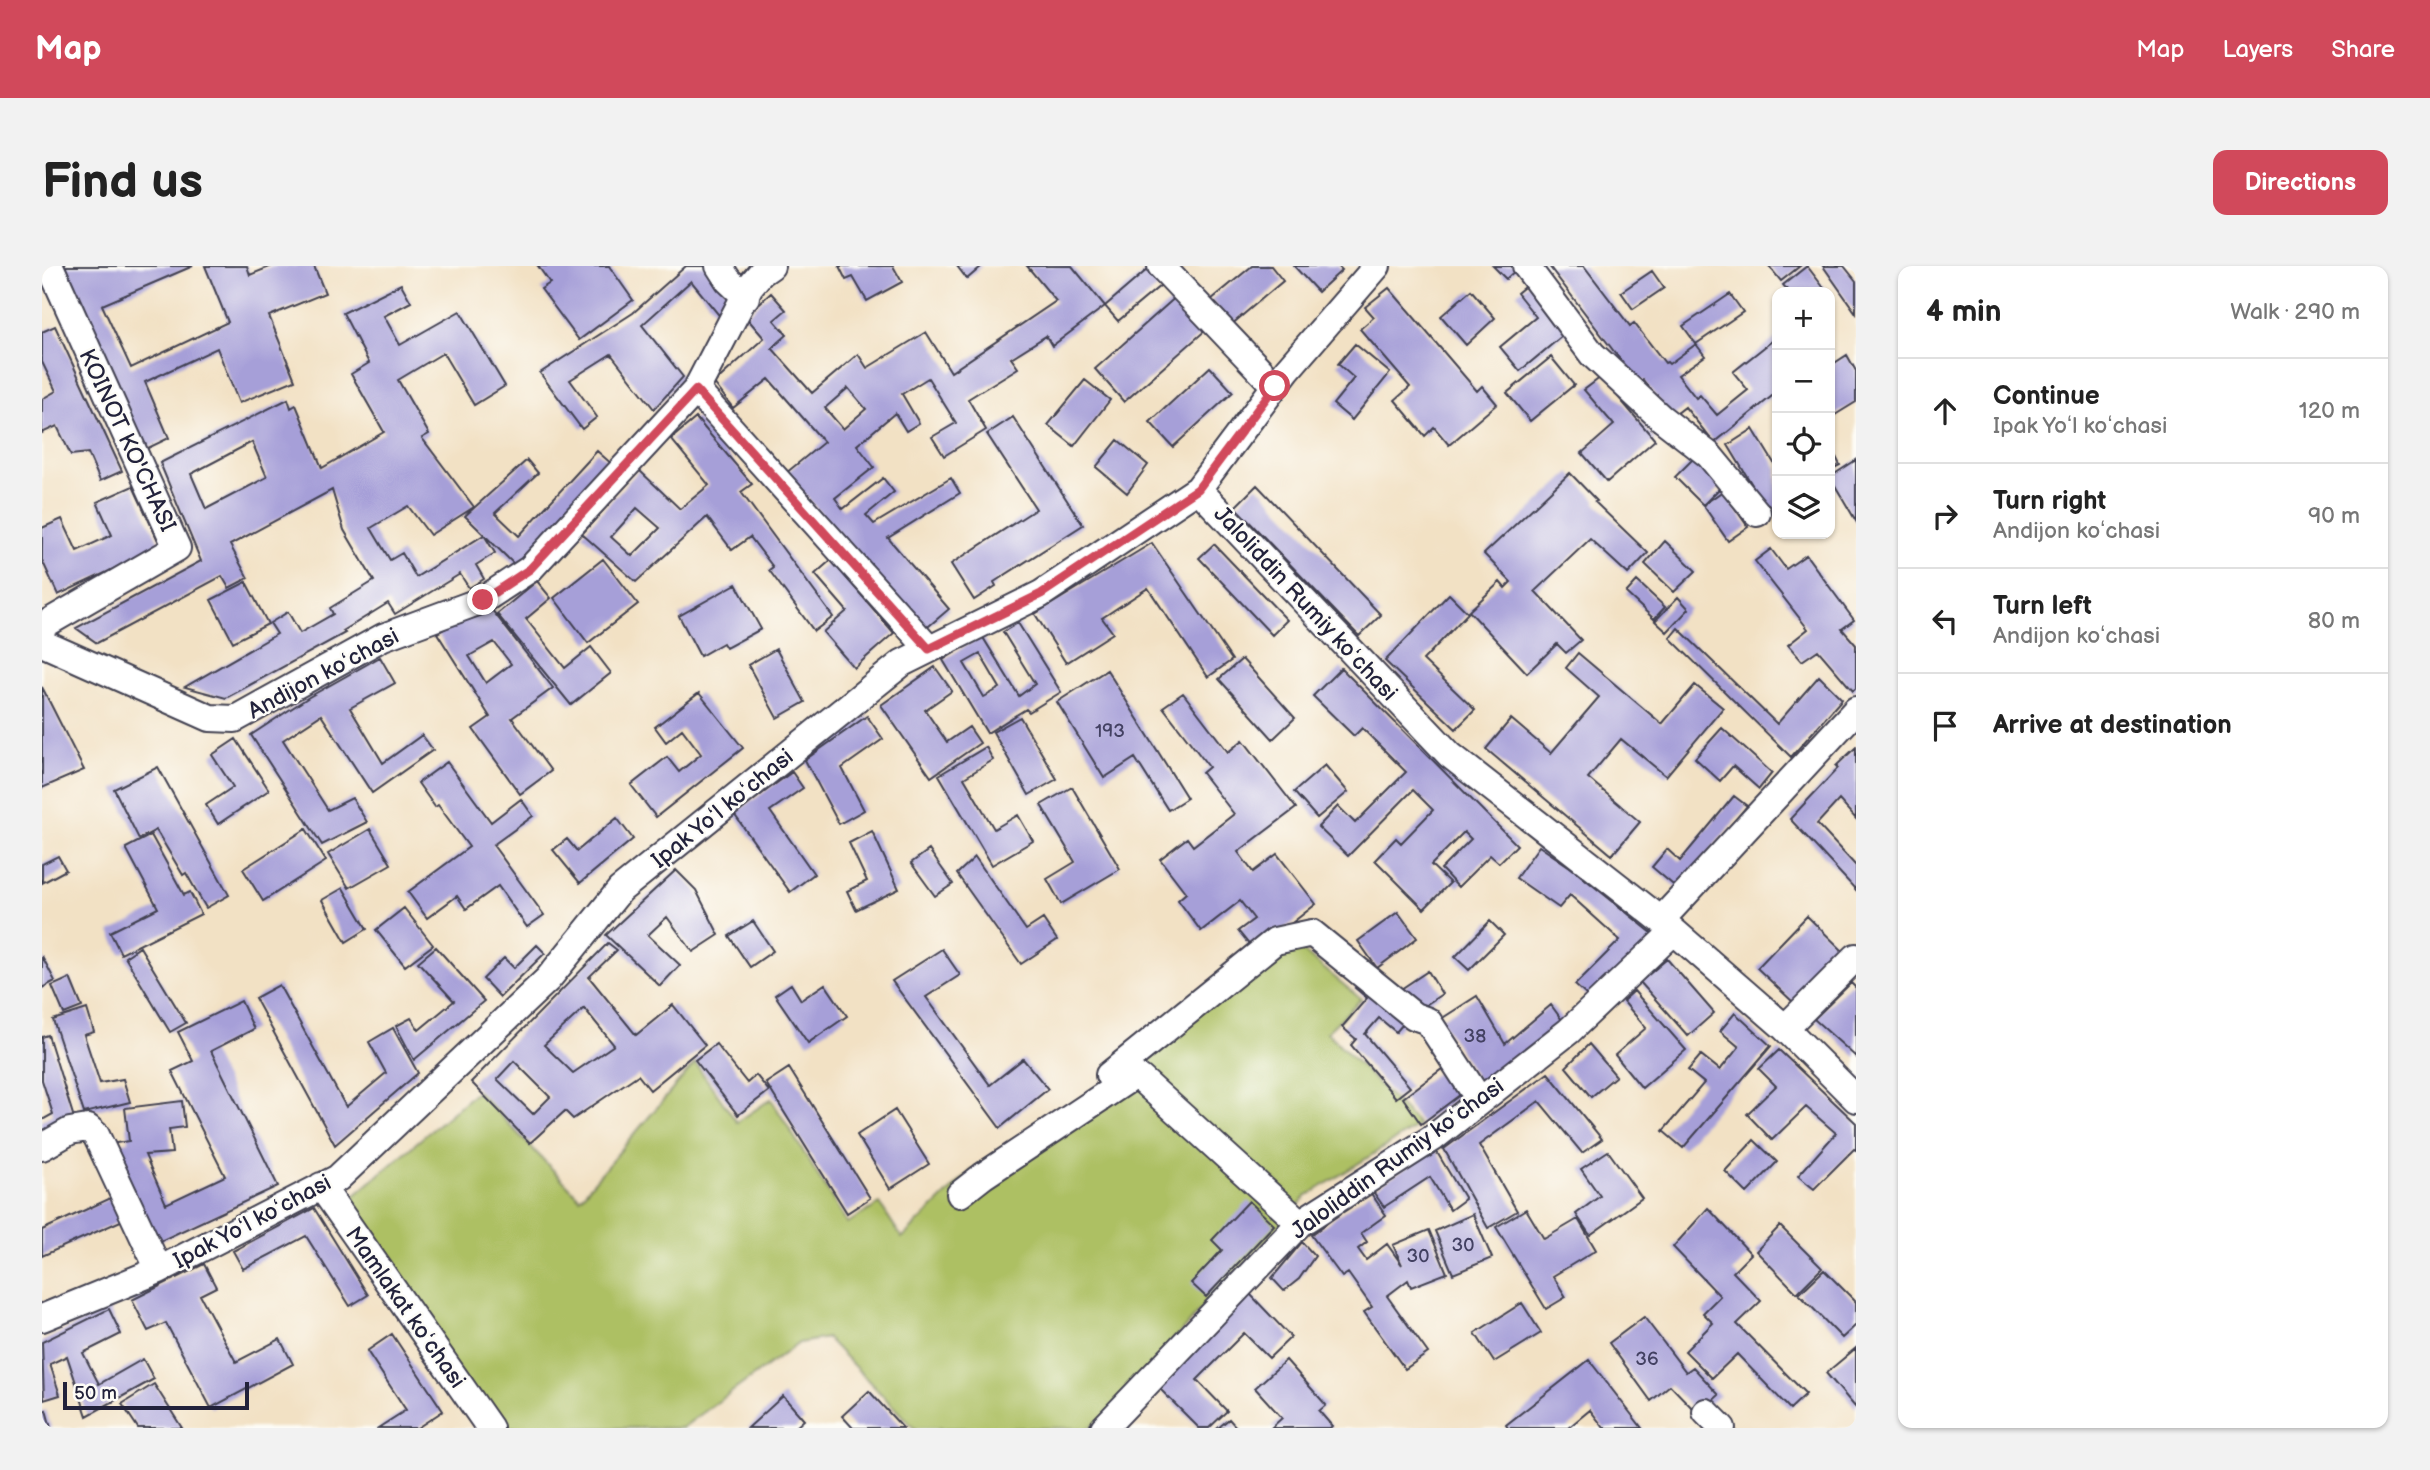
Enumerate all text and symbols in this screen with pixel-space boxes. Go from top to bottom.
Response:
text: Map [35,29,101,69]
text: Map [2136,35,2184,64]
text: Layers [2222,35,2293,64]
text: Share [2331,35,2395,64]
button: Directions [2213,150,2388,215]
text: Find us [42,153,203,212]
map controls [1772,287,1835,539]
button: + [1772,287,1835,350]
text: 4 min [1926,294,2001,330]
text: Walk · 290 m [2230,298,2360,326]
street label: KOINOT KO'CHASI [72,345,182,536]
button: − [1772,350,1835,413]
route start [1259,370,1290,401]
text: Continue [1993,381,2100,412]
icon: ahead [1926,392,1964,430]
text: 120 m [2299,397,2360,425]
text: Ipak Yoʻl koʻchasi [1993,412,2167,440]
button: locate [1772,413,1835,476]
button: layers [1772,476,1835,539]
text: Turn right [1993,486,2106,517]
icon: right [1926,497,1964,535]
street label: Jaloliddin Rumiy koʻchasi [1208,500,1403,707]
text: 90 m [2308,502,2360,530]
text: Andijon koʻchasi [1993,517,2160,545]
route end [467,584,498,615]
text: Turn left [1993,591,2092,622]
icon: left [1926,602,1964,640]
text: 80 m [2308,607,2360,635]
street label: Andijon koʻchasi [243,622,404,725]
text: Andijon koʻchasi [1993,622,2160,650]
icon: arrive [1926,707,1964,745]
text: Arrive at destination [1993,710,2232,741]
house number: 193 [1095,720,1125,743]
street label: Ipak Yoʻl koʻchasi [646,743,799,874]
house number: 38 [1464,1025,1486,1048]
street label: Jaloliddin Rumiy koʻchasi [1286,1072,1510,1246]
street label: Ipak Yoʻl koʻchasi [169,1169,336,1275]
street label: Mamlakat koʻchasi [339,1221,471,1394]
house number: 30 [1452,1234,1474,1257]
house number: 30 [1407,1245,1429,1268]
house number: 36 [1635,1348,1659,1371]
scale bar [63,1379,248,1411]
text: 50 m [74,1382,117,1405]

